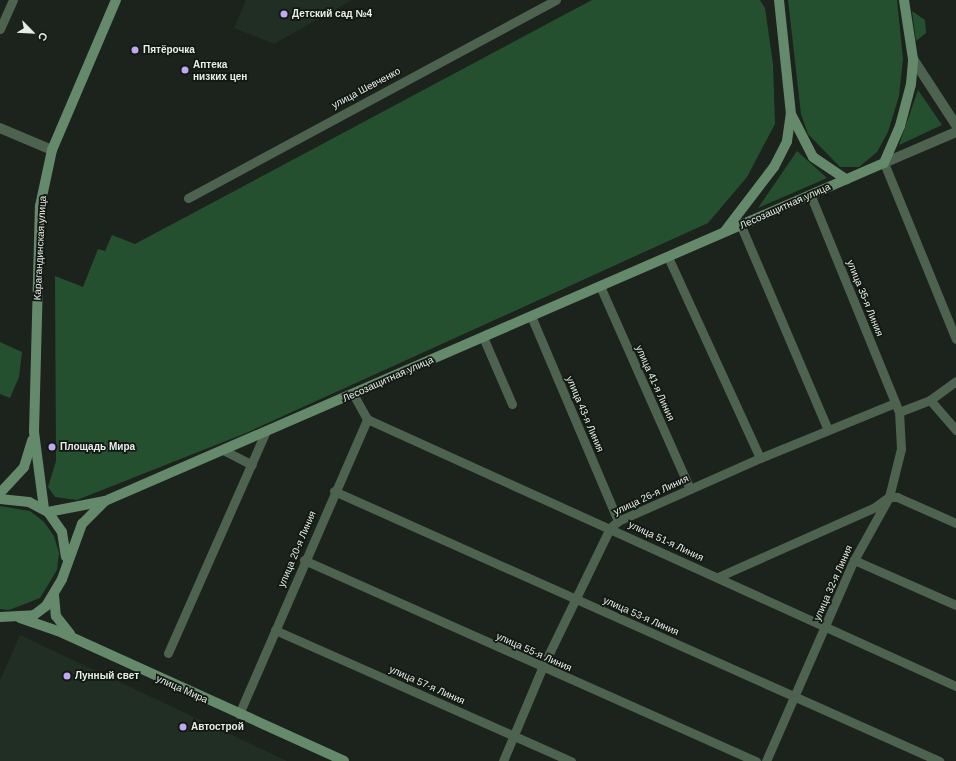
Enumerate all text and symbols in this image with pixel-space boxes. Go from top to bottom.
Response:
place label: Детский сад №4 [292,8,372,20]
marker: Детский сад №4 [279,9,289,19]
north arrow [12,12,52,52]
text: С [36,31,50,43]
place label: Пятёрочка [143,44,195,56]
marker: Пятёрочка [130,45,140,55]
place label: Аптека низких цен [193,58,247,82]
marker: Аптека низких цен [180,65,190,75]
street label: улица Шевченко [330,65,402,111]
street label: Лесозащитная улица [738,181,832,231]
street label: Карагандинская улица [31,195,49,301]
street label: улица 35-я Линия [844,258,886,338]
street label: улица 41-я Линия [633,343,677,423]
street label: Лесозащитная улица [341,354,435,404]
street label: улица 43-я Линия [564,374,606,454]
place label: Площадь Мира [60,441,135,453]
marker: Площадь Мира [47,442,57,452]
street label: улица 26-я Линия [611,472,691,518]
street label: улица 20-я Линия [276,509,318,589]
street label: улица 51-я Линия [626,518,706,564]
street label: улица 32-я Линия [811,543,855,623]
street label: улица 53-я Линия [601,594,681,638]
street label: улица 55-я Линия [494,630,574,674]
street label: улица 57-я Линия [387,663,467,707]
place label: Лунный свет [75,670,139,682]
marker: Лунный свет [62,671,72,681]
street label: улица Мира [154,672,210,706]
place label: Автострой [191,721,244,733]
marker: Автострой [178,722,188,732]

